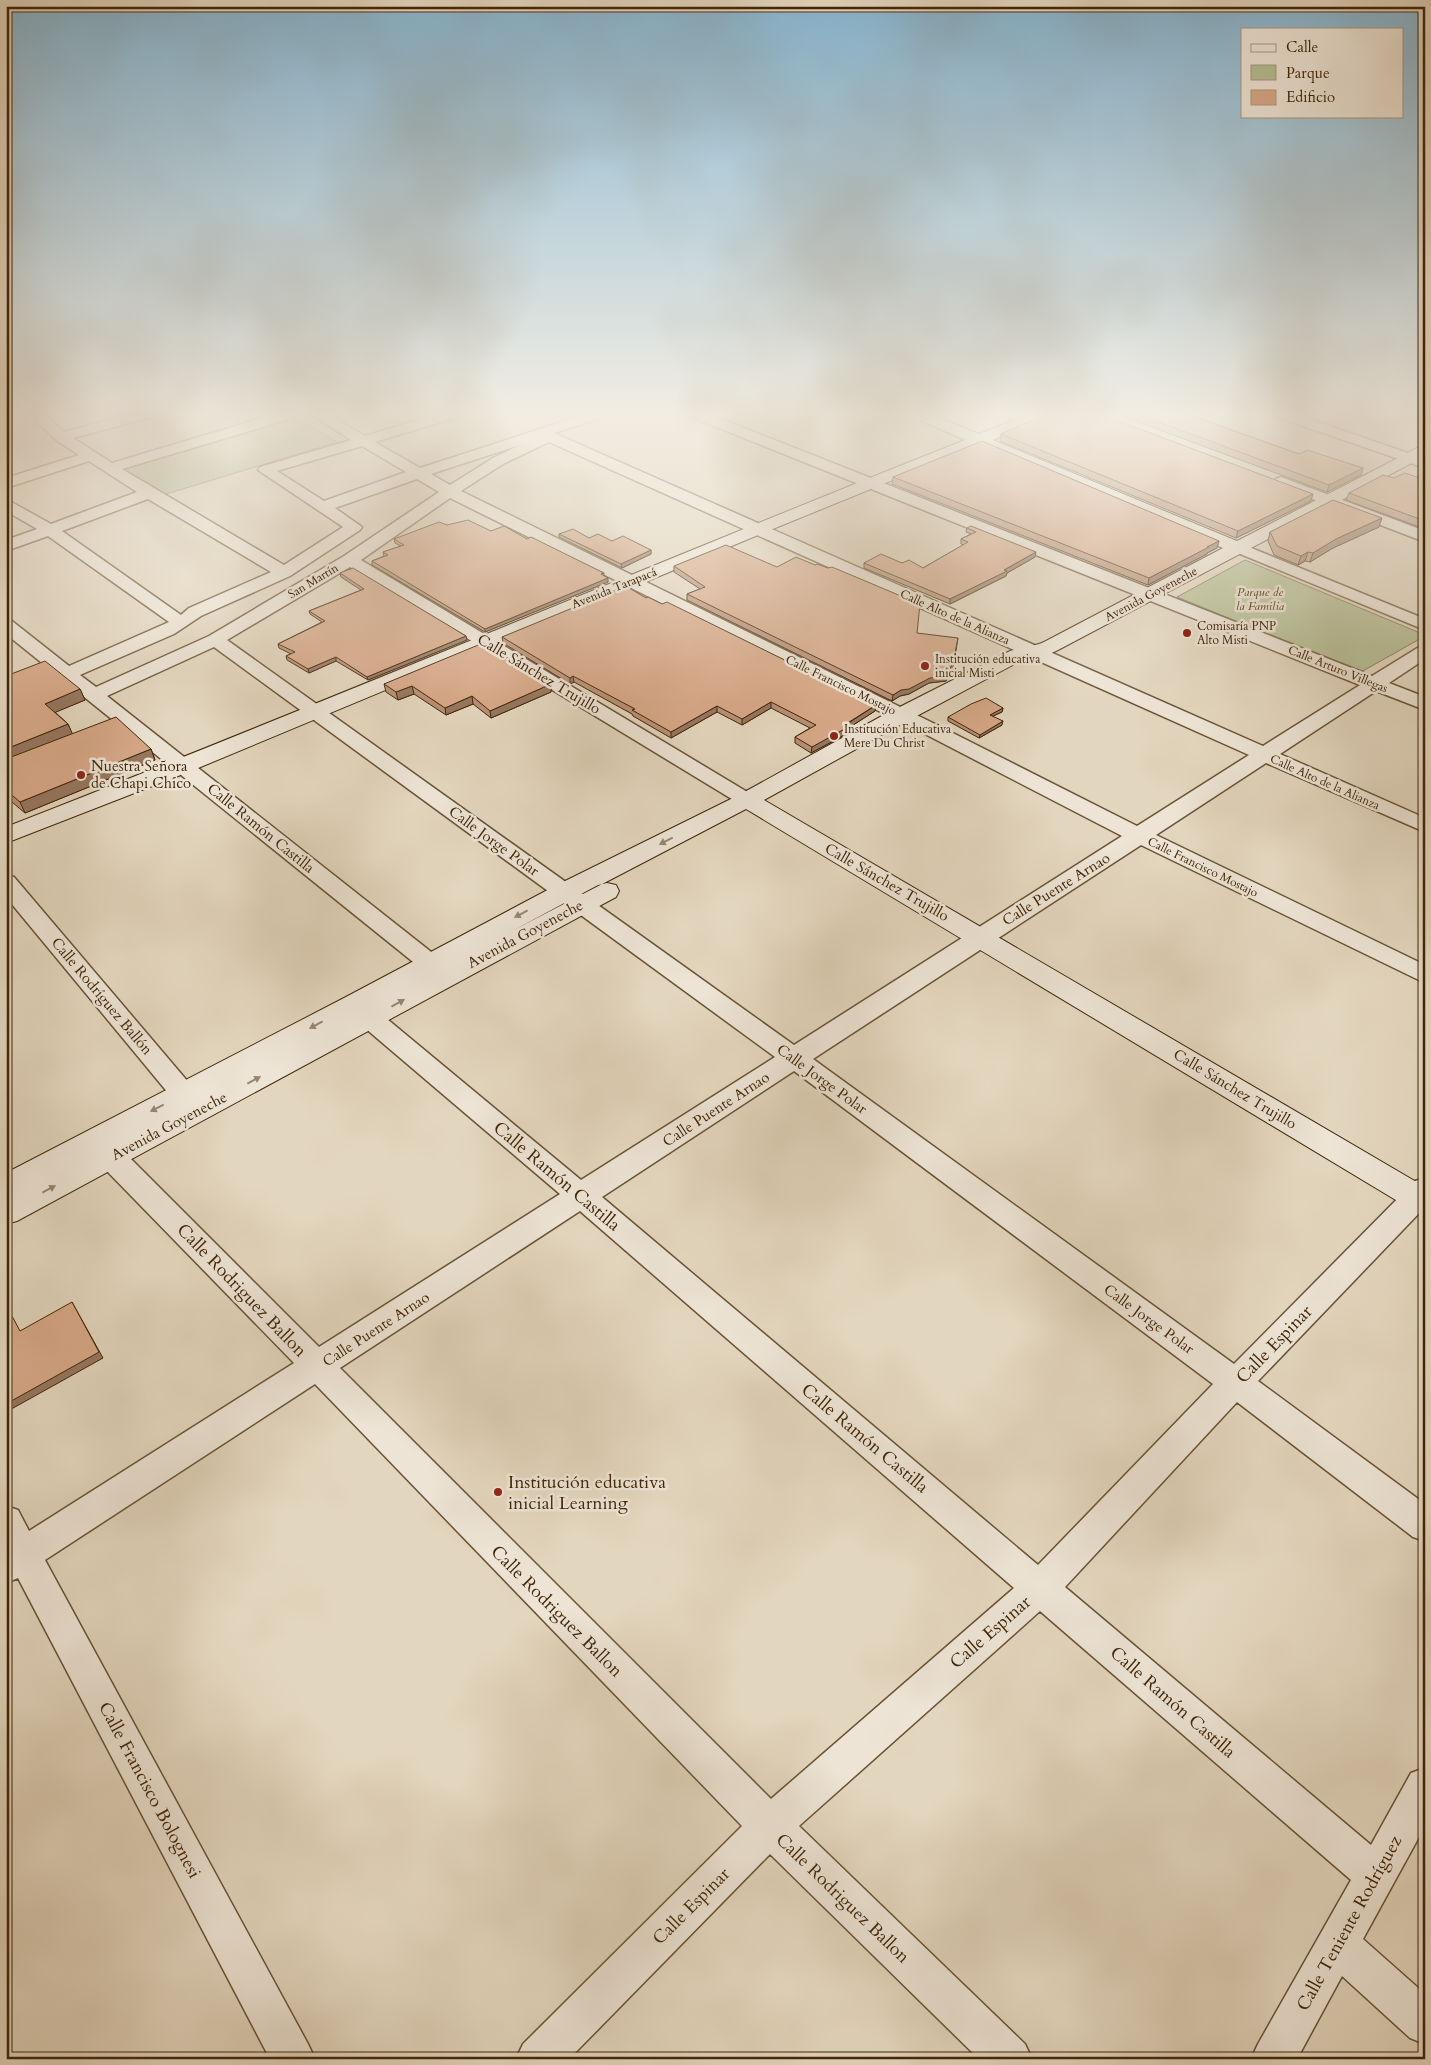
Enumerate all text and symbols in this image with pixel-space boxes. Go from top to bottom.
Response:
legend [1241,28,1404,118]
text: Calle [1286,37,1319,57]
text: Parque [1286,63,1330,83]
text: Edificio [1286,87,1335,107]
street label: San Martín [285,560,341,602]
street label: Avenida Tarapacá [569,563,660,612]
street label: Avenida Goyeneche [1102,563,1200,625]
park label: Parque de la Familia [1236,584,1285,614]
street label: Calle Alto de la Alianza [898,586,1013,649]
place label: Comisaría PNP Alto Misti [1197,618,1276,648]
marker: Comisaría PNP Alto Misti [1181,627,1193,639]
street label: Calle Sánchez Trujillo [474,629,604,719]
street label: Calle Arturo Villegas [1286,642,1390,696]
street label: Calle Francisco Mostajo [783,651,899,719]
place label: Institución educativa inicial Misti [935,651,1041,681]
marker: Institución educativa inicial Misti [919,660,931,672]
place label: Institución Educativa Mere Du Christ [844,721,952,751]
marker: Institución Educativa Mere Du Christ [828,730,840,742]
street label: Calle Alto de la Alianza [1268,751,1383,814]
place label: Nuestra Señora de Chapi Chico [91,756,191,793]
marker: Nuestra Señora de Chapi Chico [75,769,87,781]
street label: Calle Ramón Castilla [203,778,319,878]
street label: Calle Jorge Polar [445,801,544,881]
street label: Calle Francisco Mostajo [1145,833,1261,901]
one-way arrow [659,837,673,845]
street label: Calle Sánchez Trujillo [821,838,953,926]
street label: Calle Puente Arnao [998,848,1114,930]
street label: Avenida Goyeneche [464,895,586,973]
one-way arrow [514,910,528,918]
street label: Calle Rodríguez Ballón [47,933,157,1059]
one-way arrow [390,999,405,1007]
one-way arrow [310,1020,323,1029]
street label: Calle Jorge Polar [773,1039,872,1119]
street label: Calle Sánchez Trujillo [1170,1044,1300,1134]
street label: Calle Puente Arnao [659,1067,773,1151]
one-way arrow [248,1075,261,1084]
street label: Avenida Goyeneche [108,1087,230,1165]
one-way arrow [150,1104,164,1112]
street label: Calle Ramón Castilla [488,1116,626,1237]
one-way arrow [42,1185,57,1193]
street label: Calle Rodriguez Ballon [171,1218,313,1363]
street label: Calle Jorge Polar [1100,1279,1199,1359]
street label: Calle Puente Arnao [319,1287,433,1371]
street label: Calle Espinar [1231,1299,1318,1389]
street label: Calle Ramón Castilla [796,1378,934,1499]
place label: Institución educativa inicial Learning [508,1470,666,1516]
marker: Institución educativa inicial Learning [492,1486,504,1498]
street label: Calle Rodriguez Ballon [485,1540,629,1683]
street label: Calle Espinar [944,1590,1037,1675]
street label: Calle Ramón Castilla [1104,1641,1241,1764]
street label: Calle Francisco Bolognesi [92,1698,207,1883]
street label: Calle Rodriguez Ballon [770,1828,916,1969]
street label: Calle Teniente Rodríguez [1291,1831,1408,2015]
street label: Calle Espinar [647,1862,736,1951]

